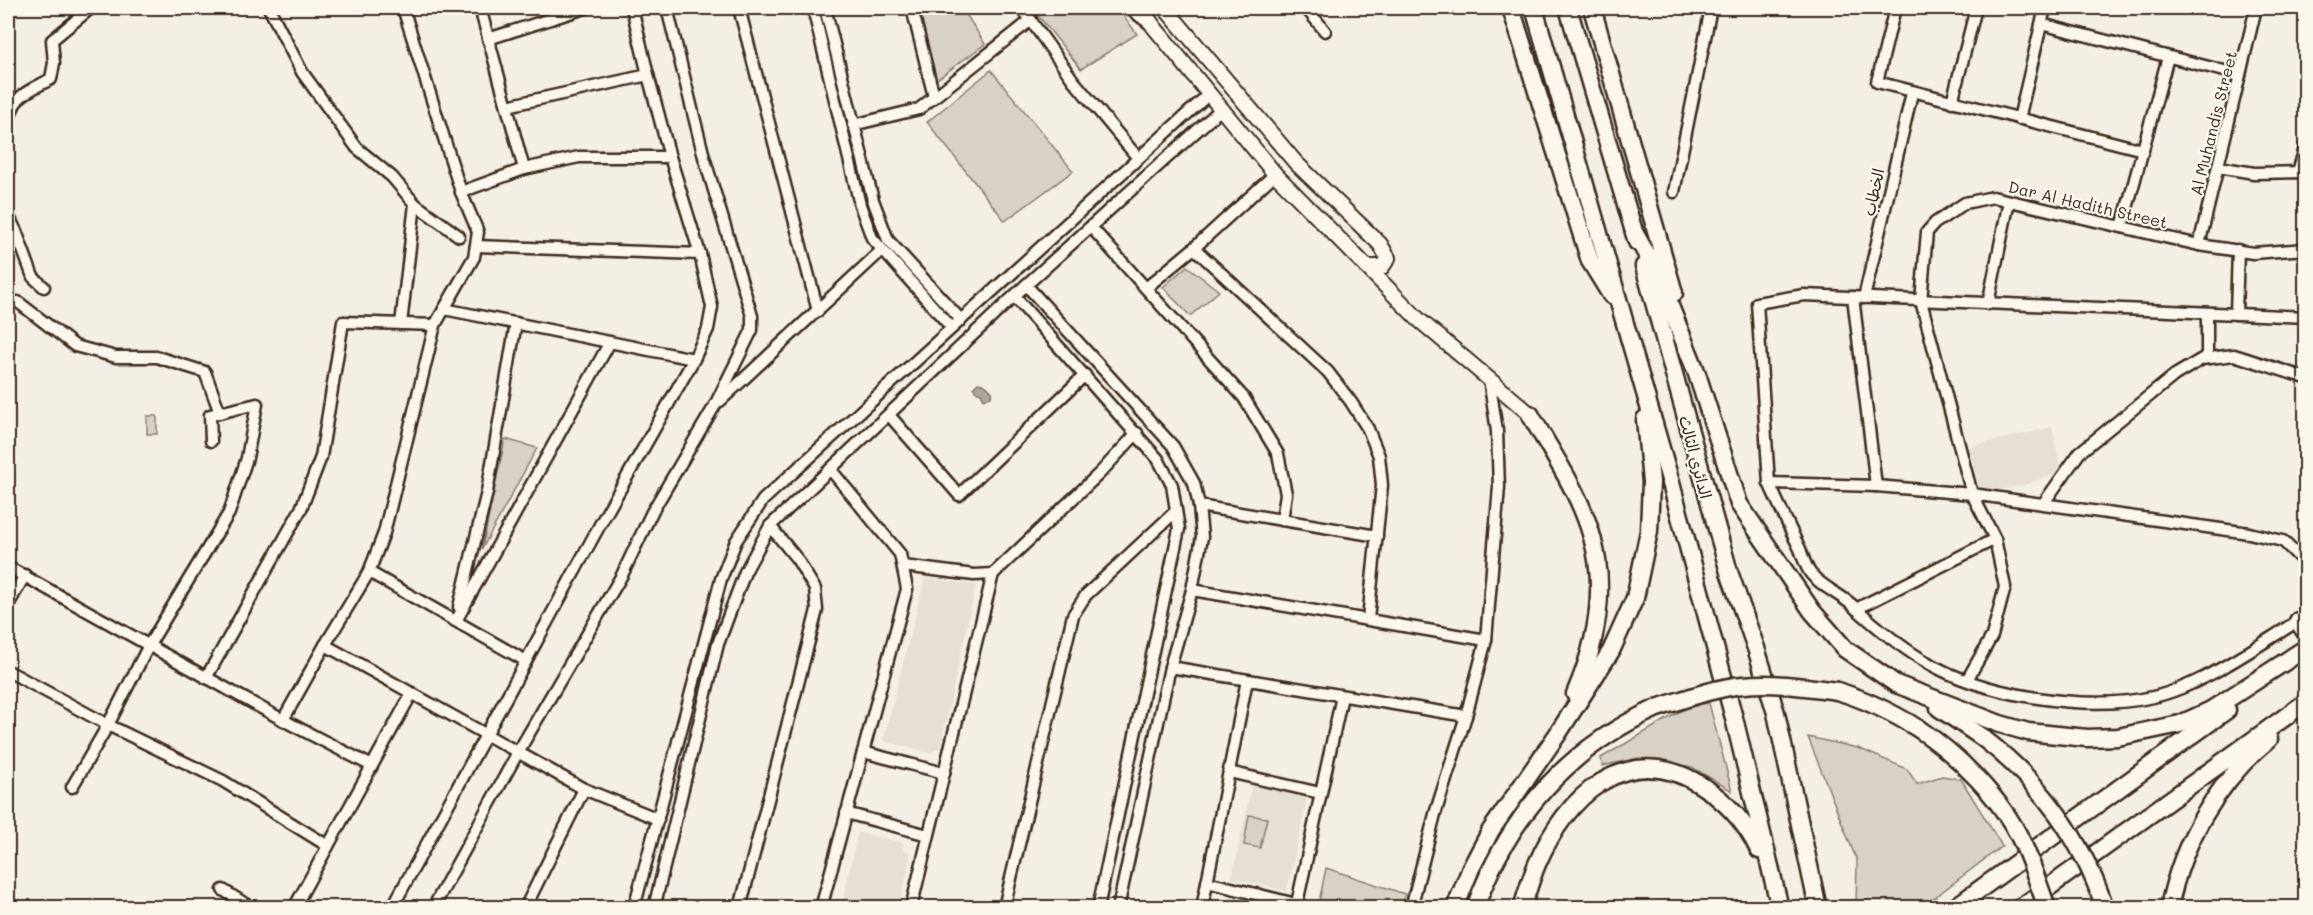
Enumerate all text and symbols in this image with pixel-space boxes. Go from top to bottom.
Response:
street label: Al Muhandis Street [2185,48,2241,198]
street label: الخطاب [1857,166,1889,218]
street label: Dar Al Hadith Street [2006,175,2170,233]
street label: الدائري الثالث [1673,413,1717,501]

